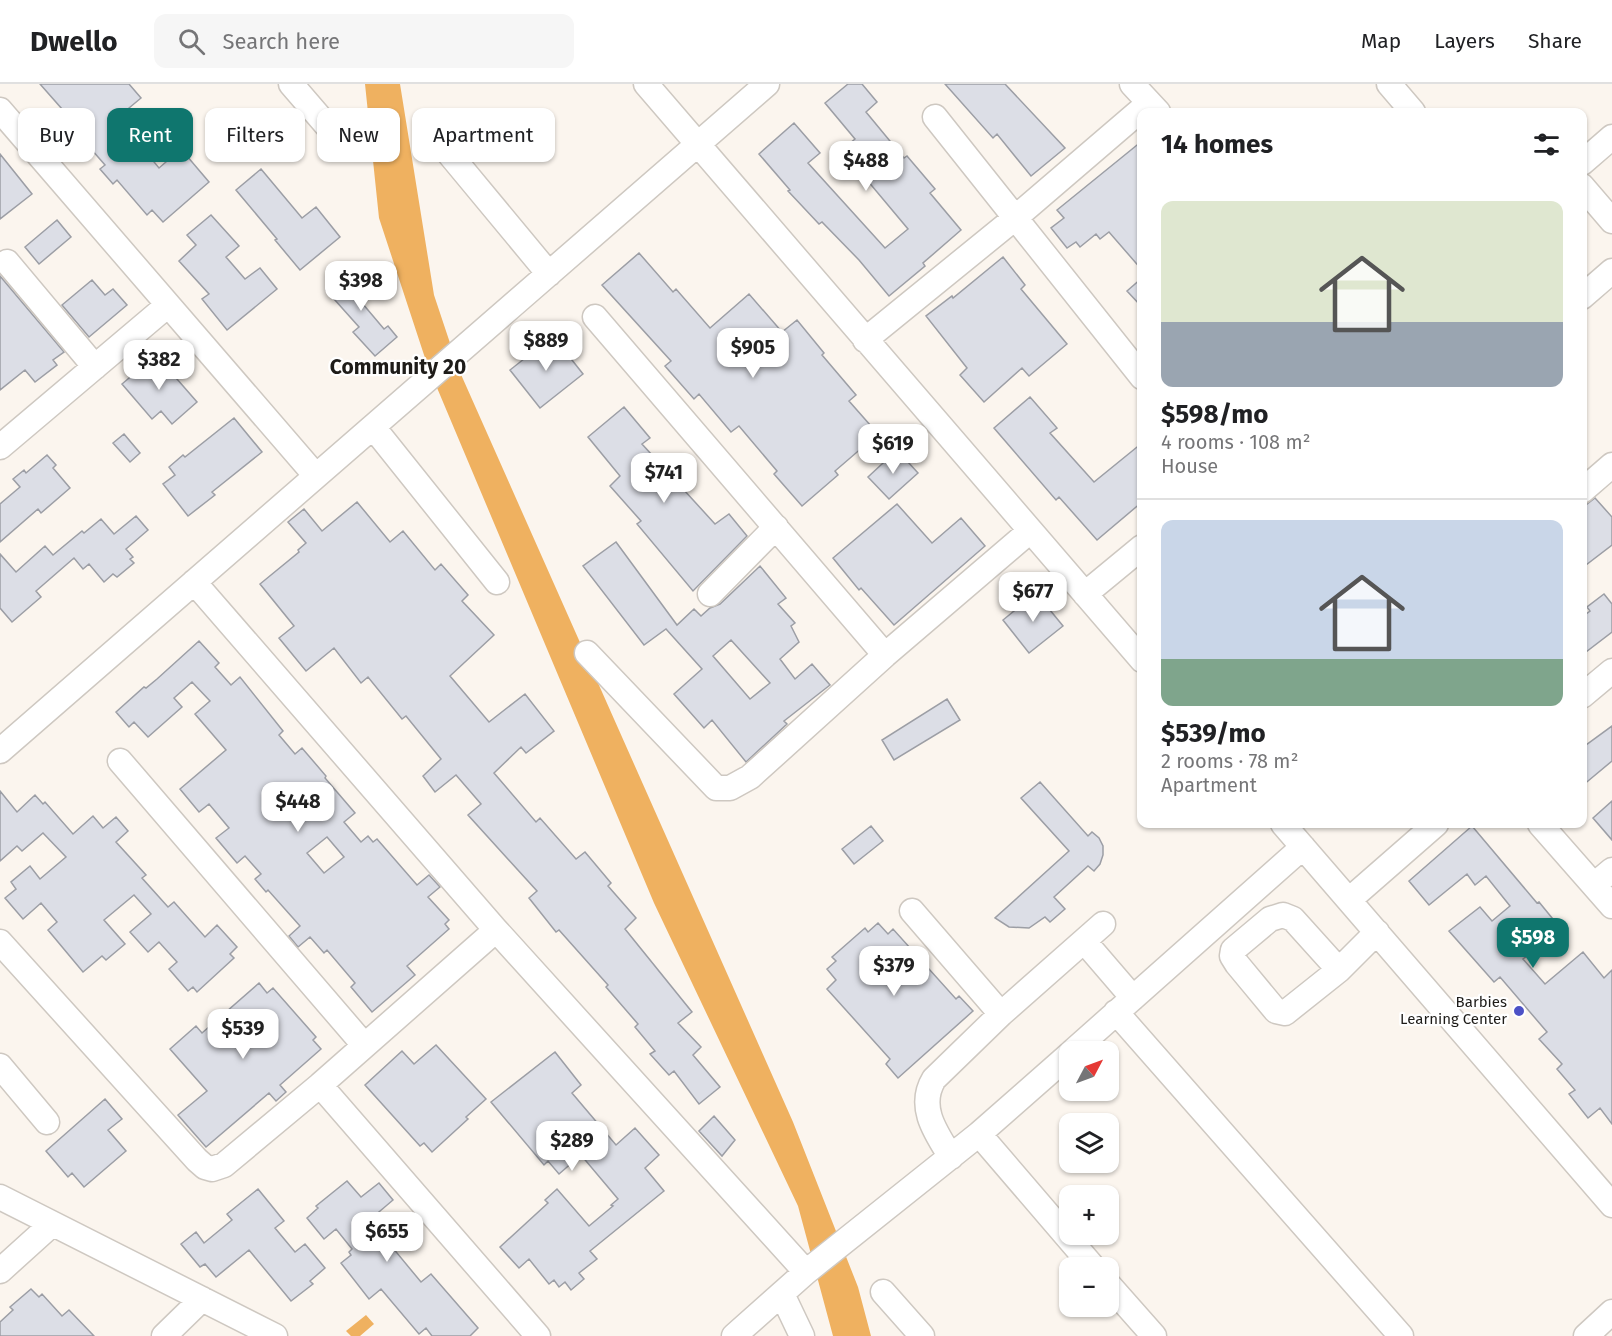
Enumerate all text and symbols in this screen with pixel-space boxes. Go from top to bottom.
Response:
search box [154,14,574,68]
text: Dwello [30,25,118,58]
icon: search [175,25,208,58]
text: Search here [223,28,340,55]
text: Map [1361,28,1401,54]
text: Layers [1434,28,1495,54]
text: Share [1528,28,1582,54]
chip: Buy [18,108,95,162]
chip: Rent [107,108,193,162]
chip: Filters [205,108,305,162]
chip: New [317,108,400,162]
chip: Apartment [412,108,555,162]
icon: filters [1530,128,1563,161]
text: 14 homes [1161,129,1273,160]
pin: $488 [830,141,902,192]
text: $488 [843,148,889,172]
icon: home [1308,240,1416,348]
pin: $398 [325,261,397,312]
text: $398 [339,268,383,292]
pin: $889 [510,321,582,372]
text: $889 [523,328,569,352]
pin: $905 [717,328,789,379]
text: $905 [731,335,775,359]
pin: $382 [123,340,195,391]
text: $382 [137,347,181,371]
district label: Community 20 [330,354,466,380]
text: $598/mo [1161,399,1268,430]
pin: $619 [857,424,929,475]
text: 4 rooms · 108 m² [1161,430,1310,454]
text: $619 [872,431,914,455]
pin: $741 [628,453,700,504]
text: House [1161,454,1218,478]
text: $741 [645,460,683,484]
icon: home [1308,559,1416,667]
pin: $677 [997,572,1069,623]
text: $677 [1013,579,1053,603]
text: $539/mo [1161,718,1266,749]
text: 2 rooms · 78 m² [1161,749,1298,773]
text: Apartment [1161,773,1257,797]
pin: $448 [262,782,334,833]
text: $448 [275,789,321,813]
pin: $598 [1497,918,1569,969]
text: $598 [1511,925,1555,949]
pin: $379 [858,946,930,997]
text: $379 [873,953,915,977]
place label: Barbies Learning Center [1400,993,1507,1028]
marker: Barbies Learning Center [1512,1004,1526,1018]
pin: $539 [207,1009,279,1060]
text: $539 [222,1016,264,1040]
north arrow [1059,1041,1119,1101]
map controls [1059,1041,1119,1317]
button: layers [1059,1113,1119,1173]
pin: $289 [536,1121,608,1172]
text: $289 [550,1128,594,1152]
button: + [1059,1185,1119,1245]
pin: $655 [351,1212,423,1263]
text: $655 [365,1219,409,1243]
button: − [1059,1257,1119,1317]

